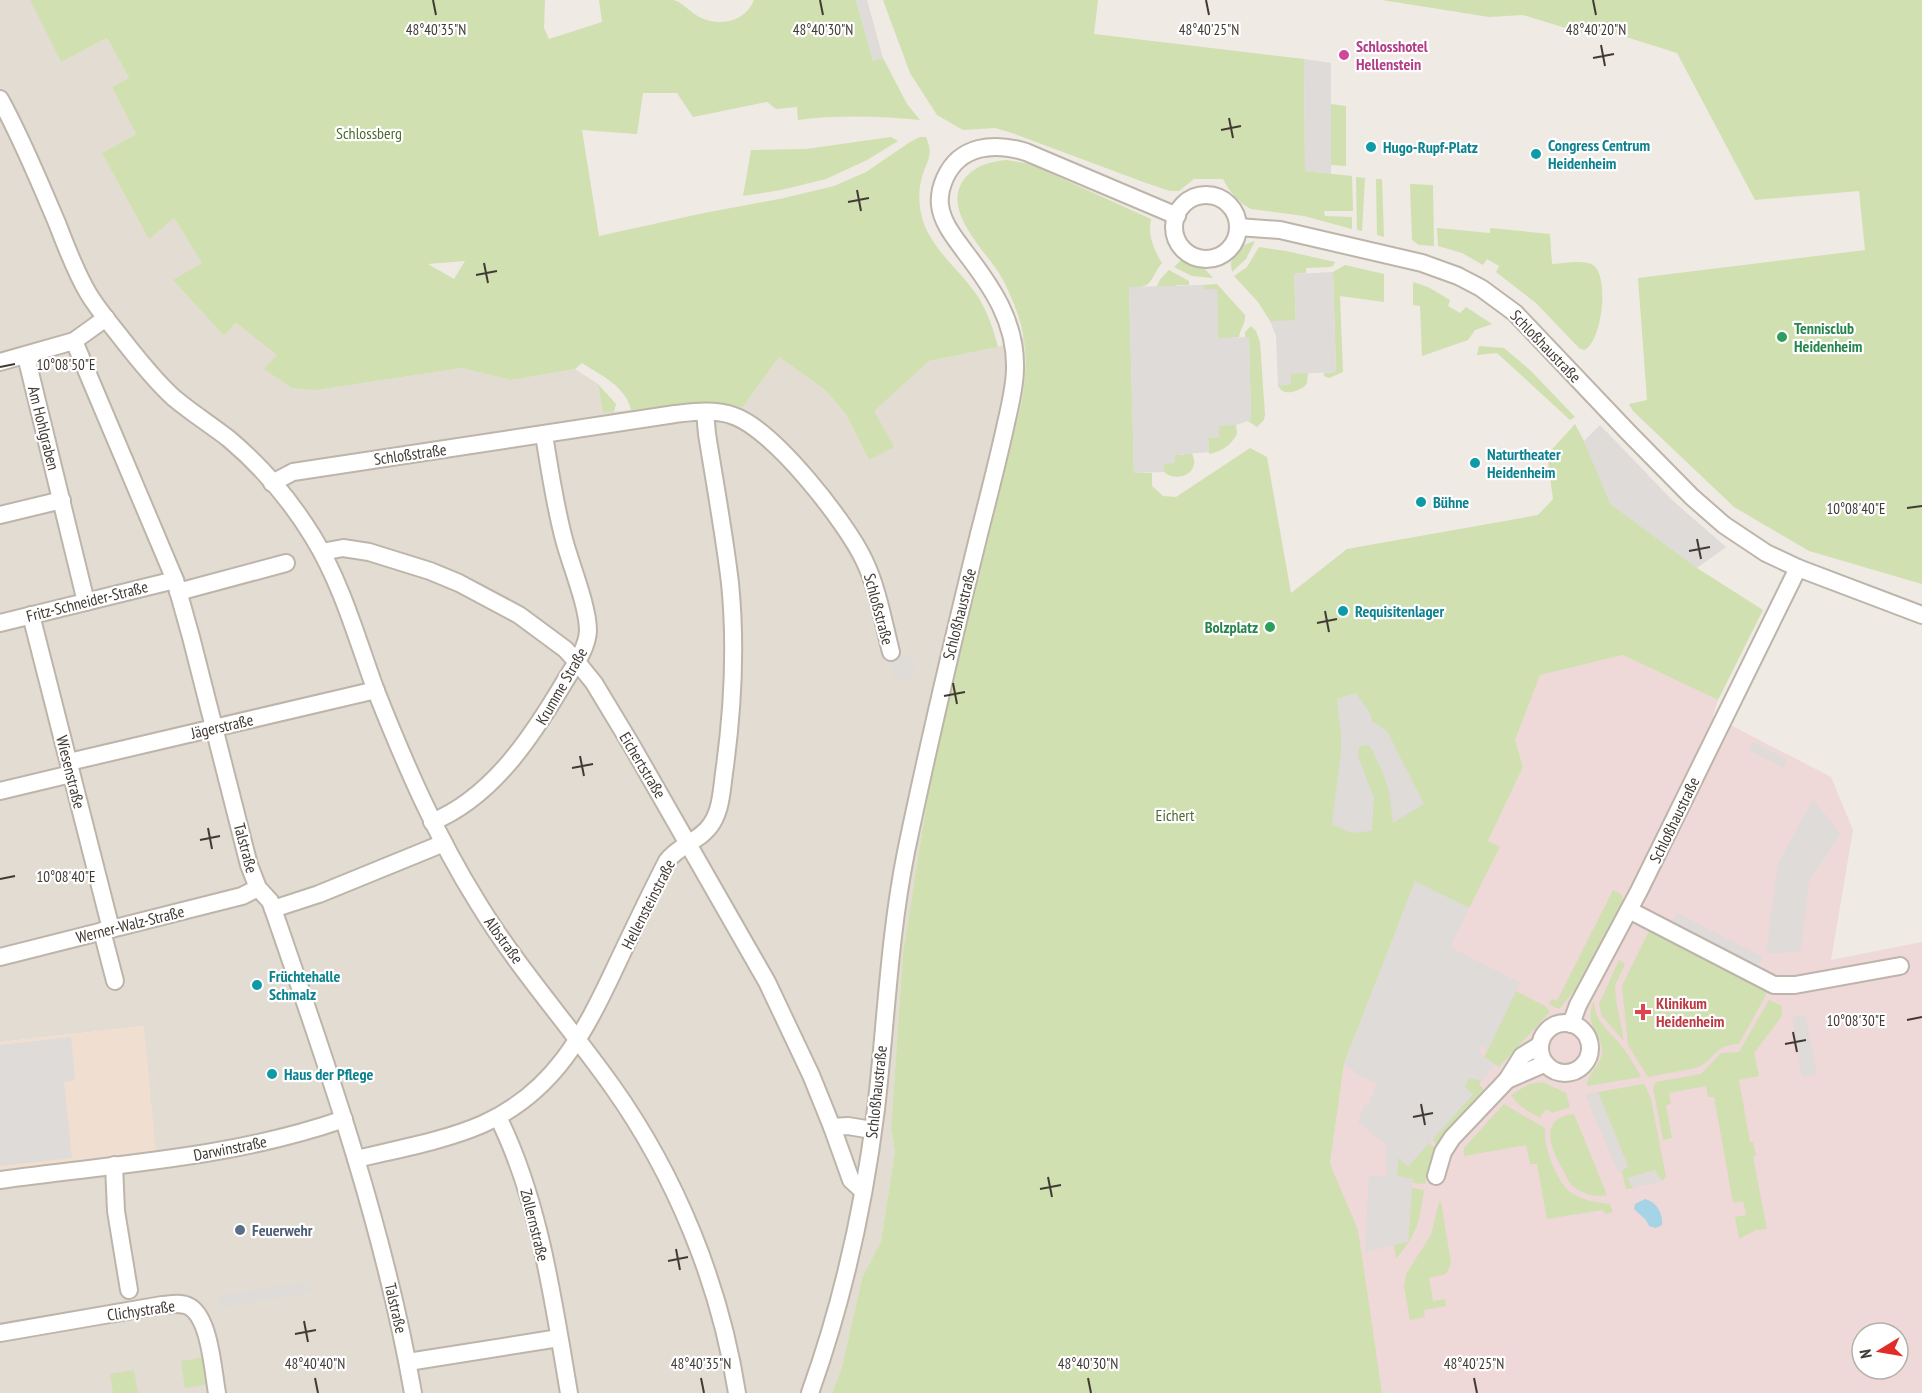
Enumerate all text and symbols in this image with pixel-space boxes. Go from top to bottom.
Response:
text: 48°40'35"N [406,20,466,39]
text: 48°40'30"N [793,20,853,39]
text: 48°40'25"N [1179,20,1239,39]
text: 48°40'20"N [1566,20,1626,39]
place label: Schlosshotel Hellenstein [1356,36,1428,74]
marker: Schlosshotel Hellenstein [1337,48,1351,62]
park label: Schlossberg [336,123,402,143]
place label: Congress Centrum Heidenheim [1548,135,1650,173]
place label: Hugo-Rupf-Platz [1383,137,1478,157]
marker: Hugo-Rupf-Platz [1364,140,1378,154]
marker: Congress Centrum Heidenheim [1529,147,1543,161]
street label: Schloßhaustraße [1506,305,1586,387]
place label: Tennisclub Heidenheim [1794,318,1862,356]
marker: Tennisclub Heidenheim [1775,330,1789,344]
text: 10°08'50"E [36,355,96,374]
street label: Am Hohlgraben [24,384,64,472]
street label: Schloßstraße [372,439,448,469]
place label: Naturtheater Heidenheim [1487,444,1561,482]
marker: Naturtheater Heidenheim [1468,456,1482,470]
place label: Bühne [1433,492,1469,512]
marker: Bühne [1414,495,1428,509]
text: 10°08'40"E [1826,499,1886,518]
street label: Schloßhaustraße [938,566,980,662]
street label: Schloßstraße [860,571,898,647]
street label: Fritz-Schneider-Straße [24,576,150,626]
place label: Requisitenlager [1355,601,1444,621]
marker: Requisitenlager [1336,604,1350,618]
place label: Bolzplatz [1205,617,1258,637]
marker: Bolzplatz [1263,620,1277,634]
street label: Krumme Straße [531,644,591,728]
street label: Jägerstraße [188,709,255,743]
street label: Eichertstraße [615,728,671,802]
street label: Wiesenstraße [52,733,90,811]
street label: Schloßhaustraße [1645,774,1703,866]
park label: Eichert [1156,805,1195,825]
street label: Talstraße [230,821,262,875]
street label: Hellensteinstraße [617,856,679,952]
text: 10°08'40"E [36,867,96,886]
street label: Werner-Walz-Straße [74,901,186,947]
street label: Albstraße [480,913,528,967]
place label: Früchtehalle Schmalz [269,966,340,1004]
marker: Früchtehalle Schmalz [250,978,264,992]
place label: Klinikum Heidenheim [1656,993,1724,1031]
marker: Klinikum Heidenheim [1634,1003,1652,1021]
text: 10°08'30"E [1826,1011,1886,1030]
street label: Schloßhaustraße [861,1044,891,1140]
place label: Haus der Pflege [284,1064,374,1084]
marker: Haus der Pflege [265,1067,279,1081]
street label: Darwinstraße [192,1131,268,1165]
street label: Zollernstraße [516,1187,554,1263]
place label: Feuerwehr [252,1220,313,1240]
marker: Feuerwehr [233,1223,247,1237]
street label: Talstraße [381,1281,411,1335]
street label: Clichystraße [106,1295,176,1325]
north arrow [1850,1321,1910,1381]
text: N [1855,1348,1876,1360]
text: 48°40'40"N [285,1354,345,1373]
text: 48°40'35"N [671,1354,731,1373]
text: 48°40'30"N [1058,1354,1118,1373]
text: 48°40'25"N [1444,1354,1504,1373]

